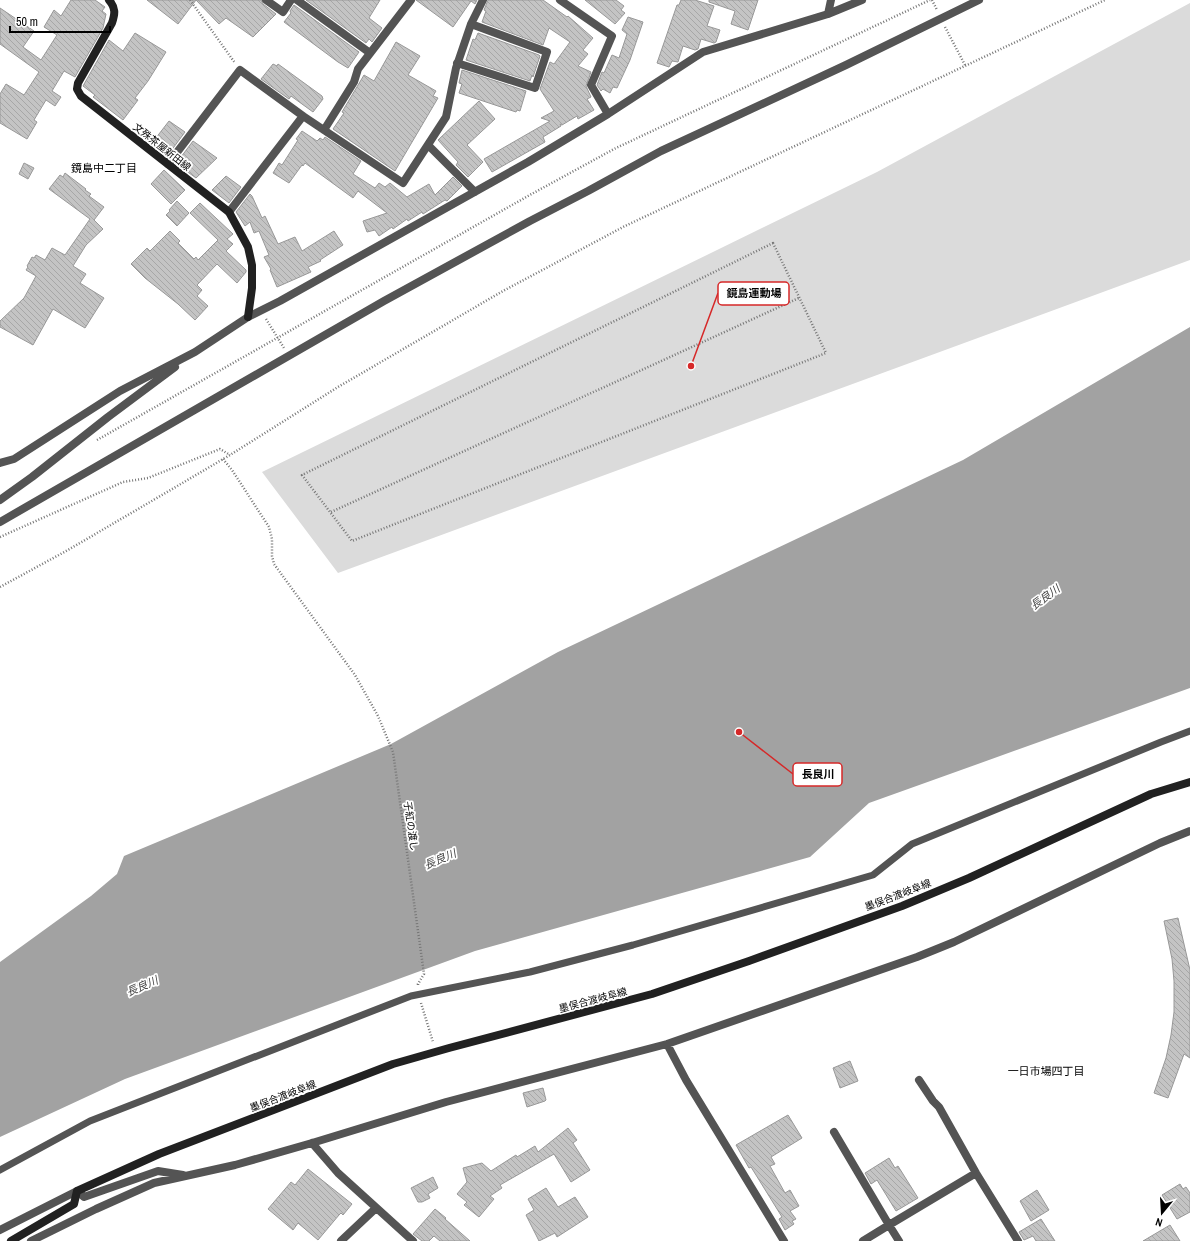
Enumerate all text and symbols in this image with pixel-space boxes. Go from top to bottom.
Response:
scale bar [10,8,110,34]
text: 50 m [16,14,38,30]
street label: 文殊茶屋新田線 [130,120,194,174]
district label: 鏡島中二丁目 [71,161,137,175]
callout: 鏡島運動場 [718,282,789,305]
text: 鏡島運動場 [727,286,782,300]
water label: 長良川 [1028,581,1063,612]
callout: 長良川 [793,763,842,786]
text: 長良川 [802,767,835,781]
street label: 子紅の渡し [401,800,421,852]
water label: 長良川 [422,846,459,872]
street label: 墨俣合渡岐阜線 [863,876,933,914]
water label: 長良川 [124,972,161,999]
street label: 墨俣合渡岐阜線 [558,985,628,1015]
district label: 一日市場四丁目 [1008,1064,1085,1078]
street label: 墨俣合渡岐阜線 [248,1077,318,1115]
north arrow [1142,1193,1182,1233]
text: N [1154,1215,1164,1230]

